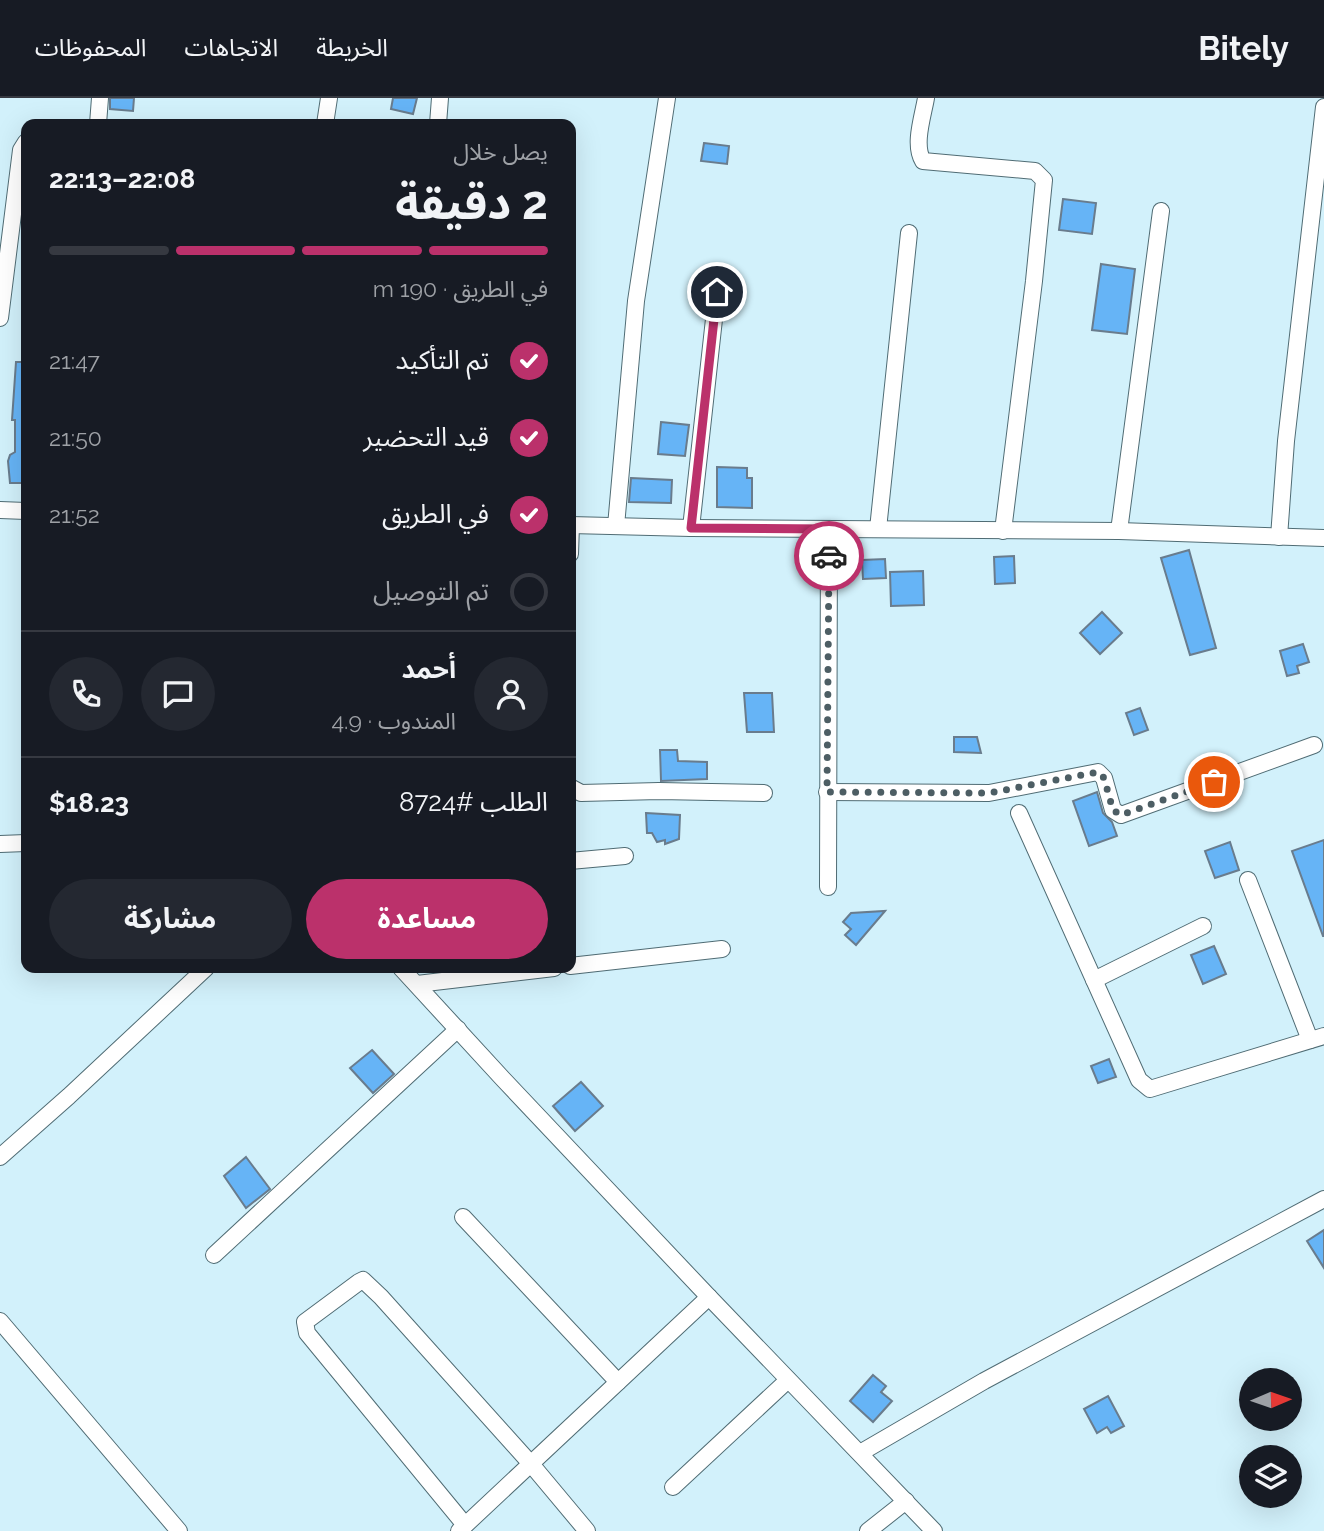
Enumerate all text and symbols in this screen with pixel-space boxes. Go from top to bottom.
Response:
text: Bitely [1198,29,1289,68]
text: المحفوظات [35,33,146,62]
text: الاتجاهات [184,33,278,62]
text: الخريطة [316,33,388,62]
text: يصل خلال [453,138,548,165]
text: 22:08–22:13 [49,164,195,194]
text: 2 دقيقة [395,176,548,230]
pin [687,262,747,322]
icon: home [698,273,736,311]
text: في الطريق · 190 m [373,275,548,302]
icon: check [510,342,548,380]
text: تم التأكيد [396,345,489,375]
text: 21:47 [49,347,100,374]
icon: check [510,419,548,457]
text: قيد التحضير [363,422,489,452]
text: 21:50 [49,424,102,451]
icon: check [510,496,548,534]
text: في الطريق [382,499,489,529]
text: 21:52 [49,501,100,528]
courier [794,521,864,591]
icon: car [810,537,848,575]
text: تم التوصيل [373,576,489,606]
text: أحمد [402,654,456,684]
button: phone [49,657,123,731]
button: chat [141,657,215,731]
button: person [474,657,548,731]
text: المندوب · 4.9 [332,707,456,734]
pin [1184,752,1244,812]
icon: bag [1195,763,1233,801]
text: الطلب #8724 [399,787,548,817]
text: $18.23 [49,788,129,818]
button: مشاركة [49,879,292,959]
button: مساعدة [306,879,548,959]
north arrow [1239,1368,1302,1432]
map controls [1239,1368,1302,1508]
button: layers [1239,1445,1302,1508]

